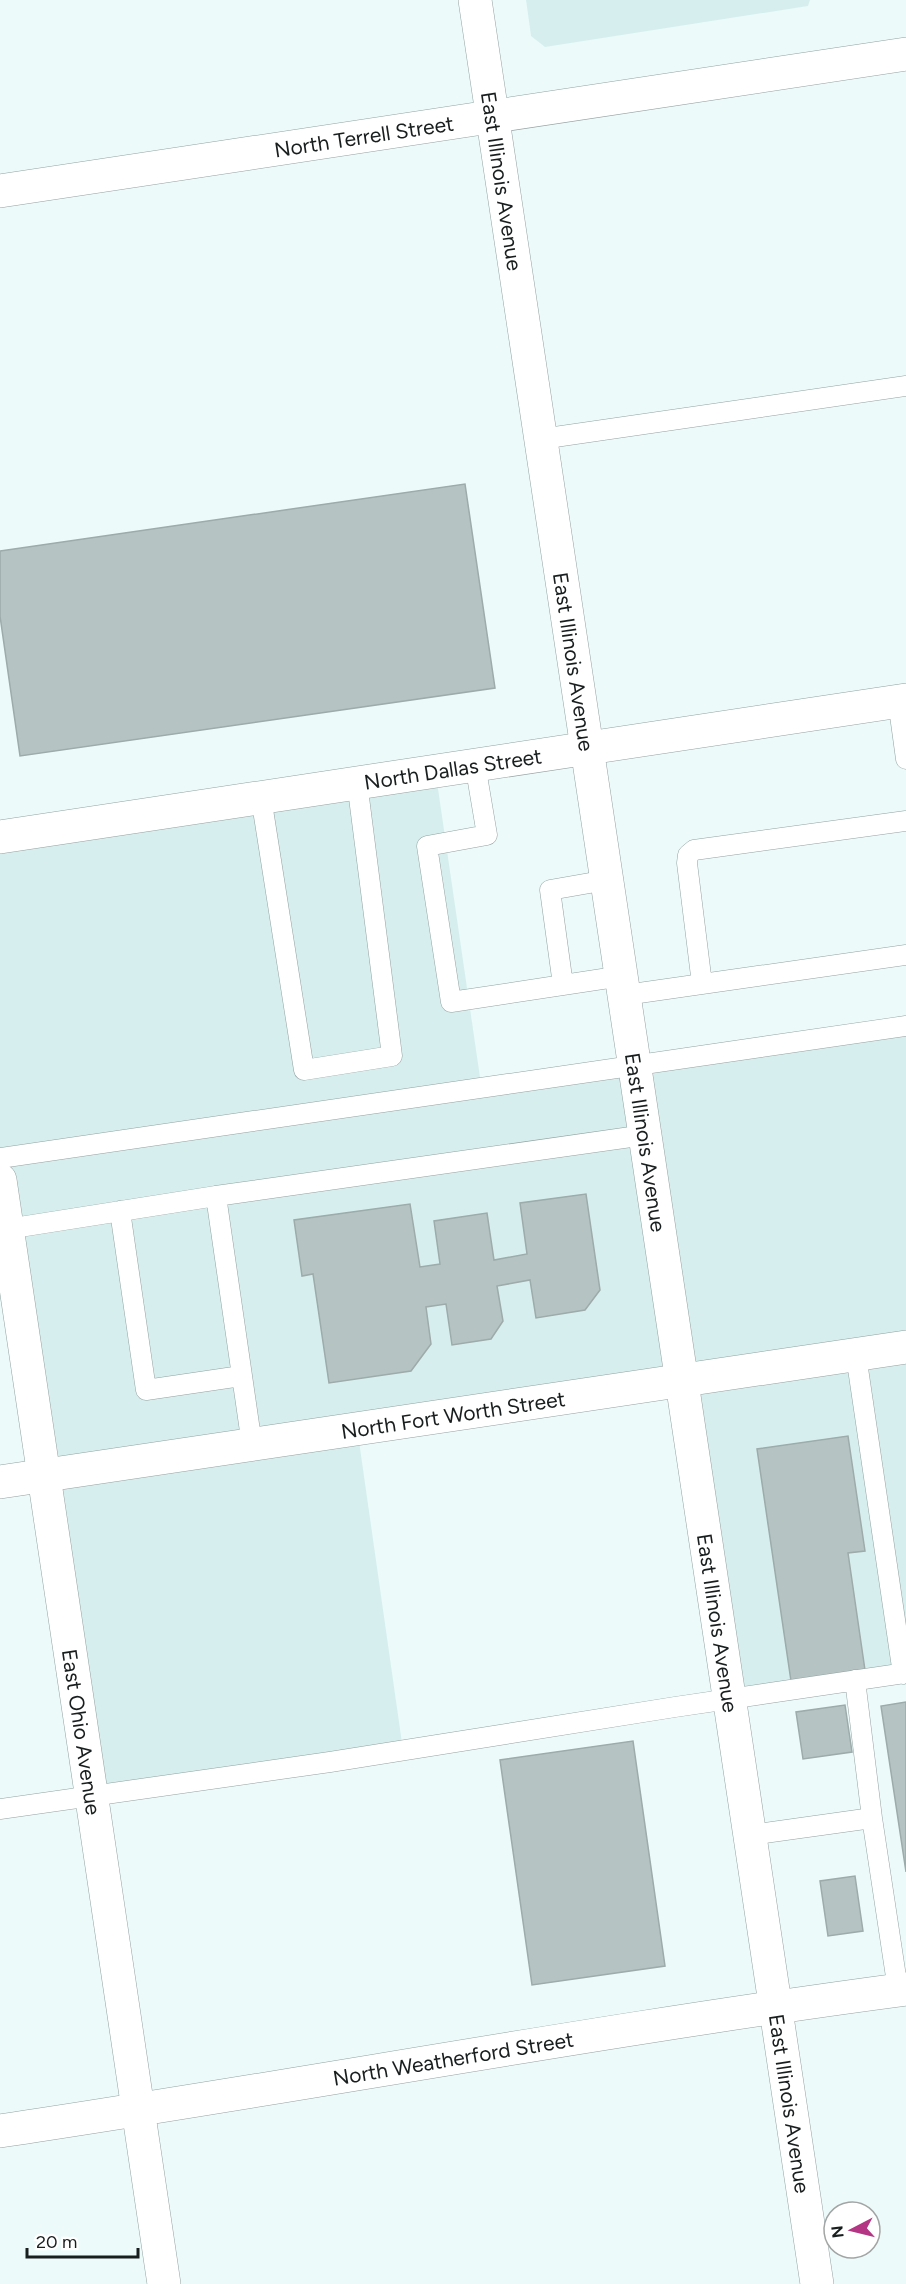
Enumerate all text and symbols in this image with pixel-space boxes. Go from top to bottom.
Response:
street label: East Illinois Avenue [476,90,528,272]
street label: North Terrell Street [272,110,455,162]
street label: East Illinois Avenue [548,570,600,753]
street label: North Dallas Street [362,743,543,794]
street label: East Illinois Avenue [620,1051,672,1233]
street label: North Fort Worth Street [339,1385,567,1444]
street label: East Illinois Avenue [692,1532,744,1714]
street label: East Ohio Avenue [57,1647,107,1817]
street label: East Illinois Avenue [764,2012,816,2195]
street label: North Weatherford Street [331,2026,575,2090]
north arrow [822,2200,882,2260]
scale bar [27,2221,138,2259]
text: N [827,2224,848,2239]
text: 20 m [36,2231,77,2253]

